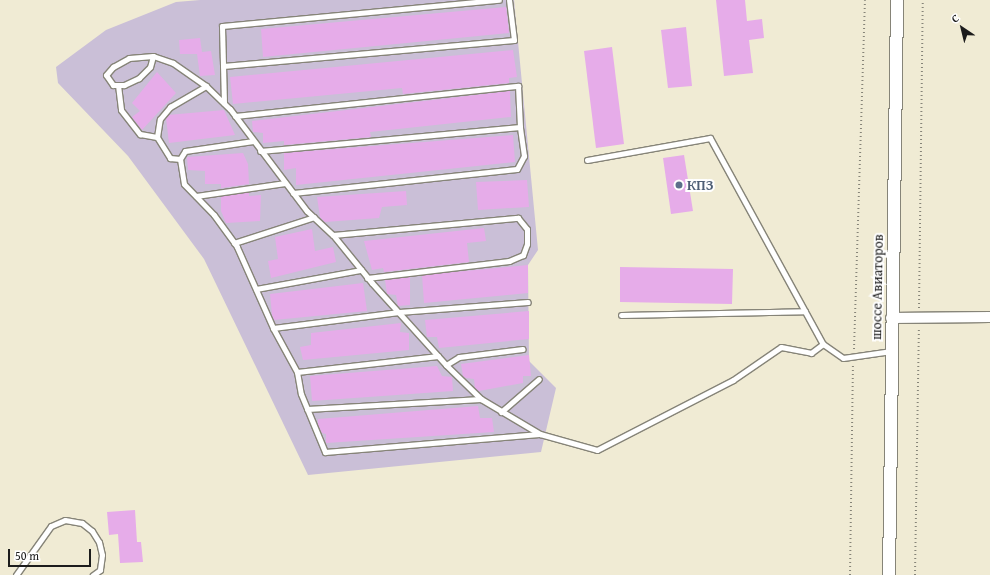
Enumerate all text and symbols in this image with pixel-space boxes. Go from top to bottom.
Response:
north arrow [942,8,982,48]
text: С [948,10,962,27]
place label: КПЗ [687,177,714,193]
marker: КПЗ [674,180,684,190]
street label: шоссе Авиаторов [868,234,886,340]
scale bar [10,541,93,567]
text: 50 m [15,547,39,564]

